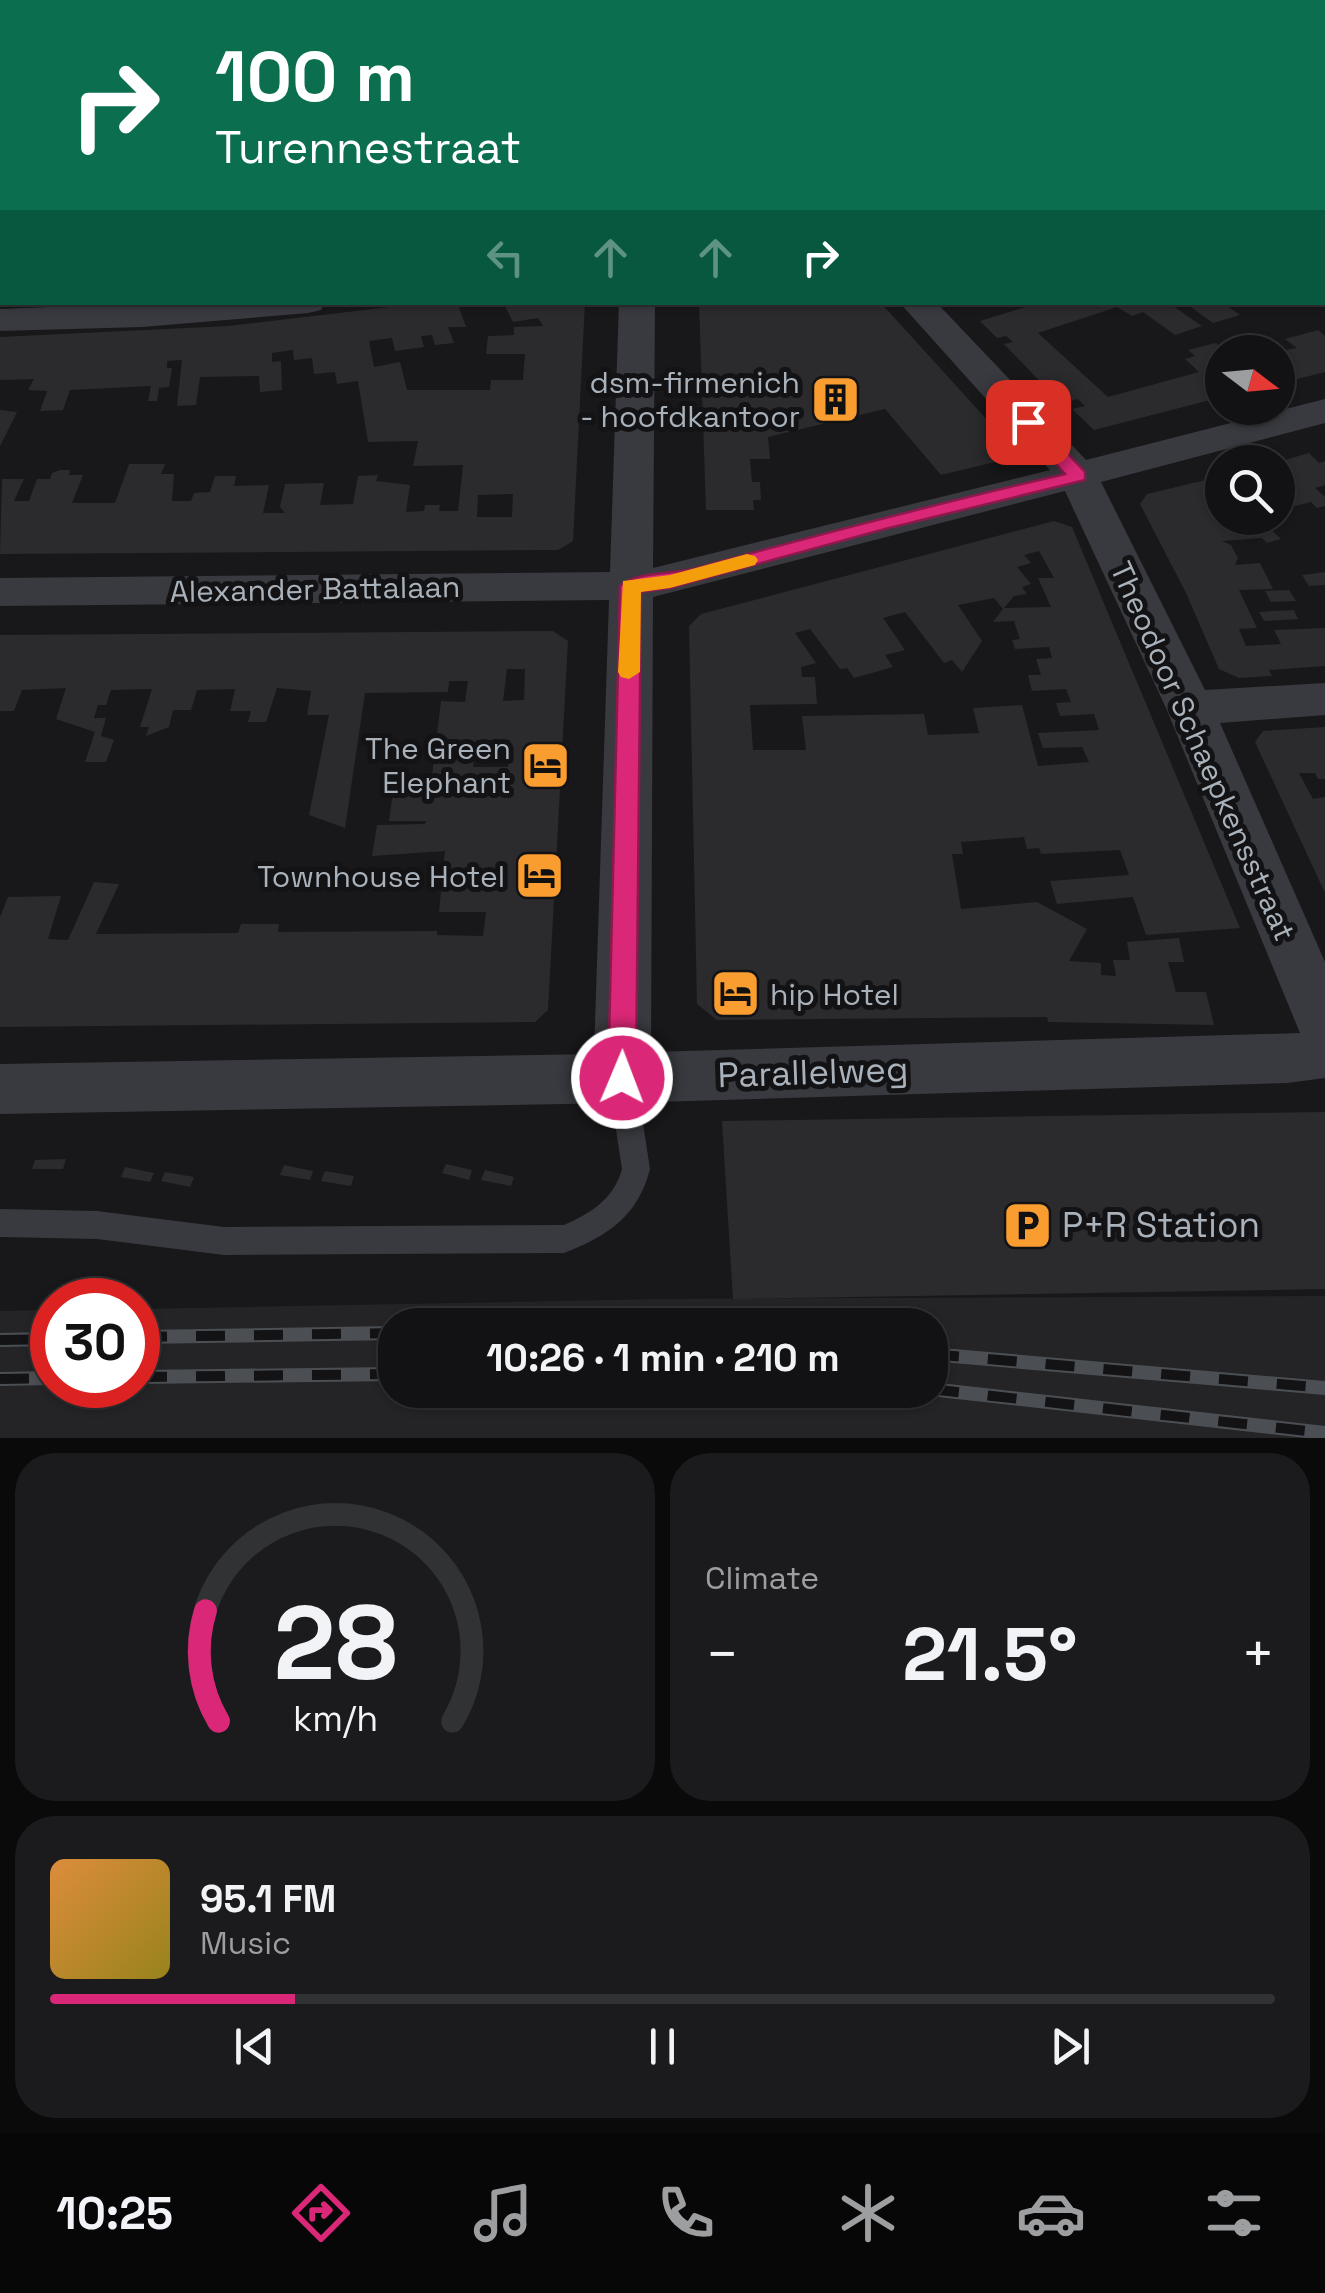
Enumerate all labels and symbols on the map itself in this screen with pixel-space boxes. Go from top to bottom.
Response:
north arrow [1205,335,1295,425]
place label: dsm-firmenich - hoofdkantoor [580,363,800,436]
building icon: dsm-firmenich - hoofdkantoor [809,373,861,425]
pin [986,380,1071,465]
street label: Theodoor Schaepkensstraat [1102,555,1304,947]
street label: Alexander Battalaan [170,567,460,611]
place label: The Green Elephant [365,729,511,802]
hotel icon: The Green Elephant [520,739,572,791]
hotel icon: Townhouse Hotel [514,850,566,902]
place label: Townhouse Hotel [257,857,505,896]
hotel icon: hip Hotel [709,968,761,1020]
place label: hip Hotel [770,975,899,1014]
position arrow [570,1026,674,1130]
street label: Parallelweg [717,1047,909,1097]
parking icon: P+R Station [1001,1199,1053,1251]
place label: P+R Station [1062,1203,1260,1247]
speed limit sign: 30 [30,1278,160,1408]

